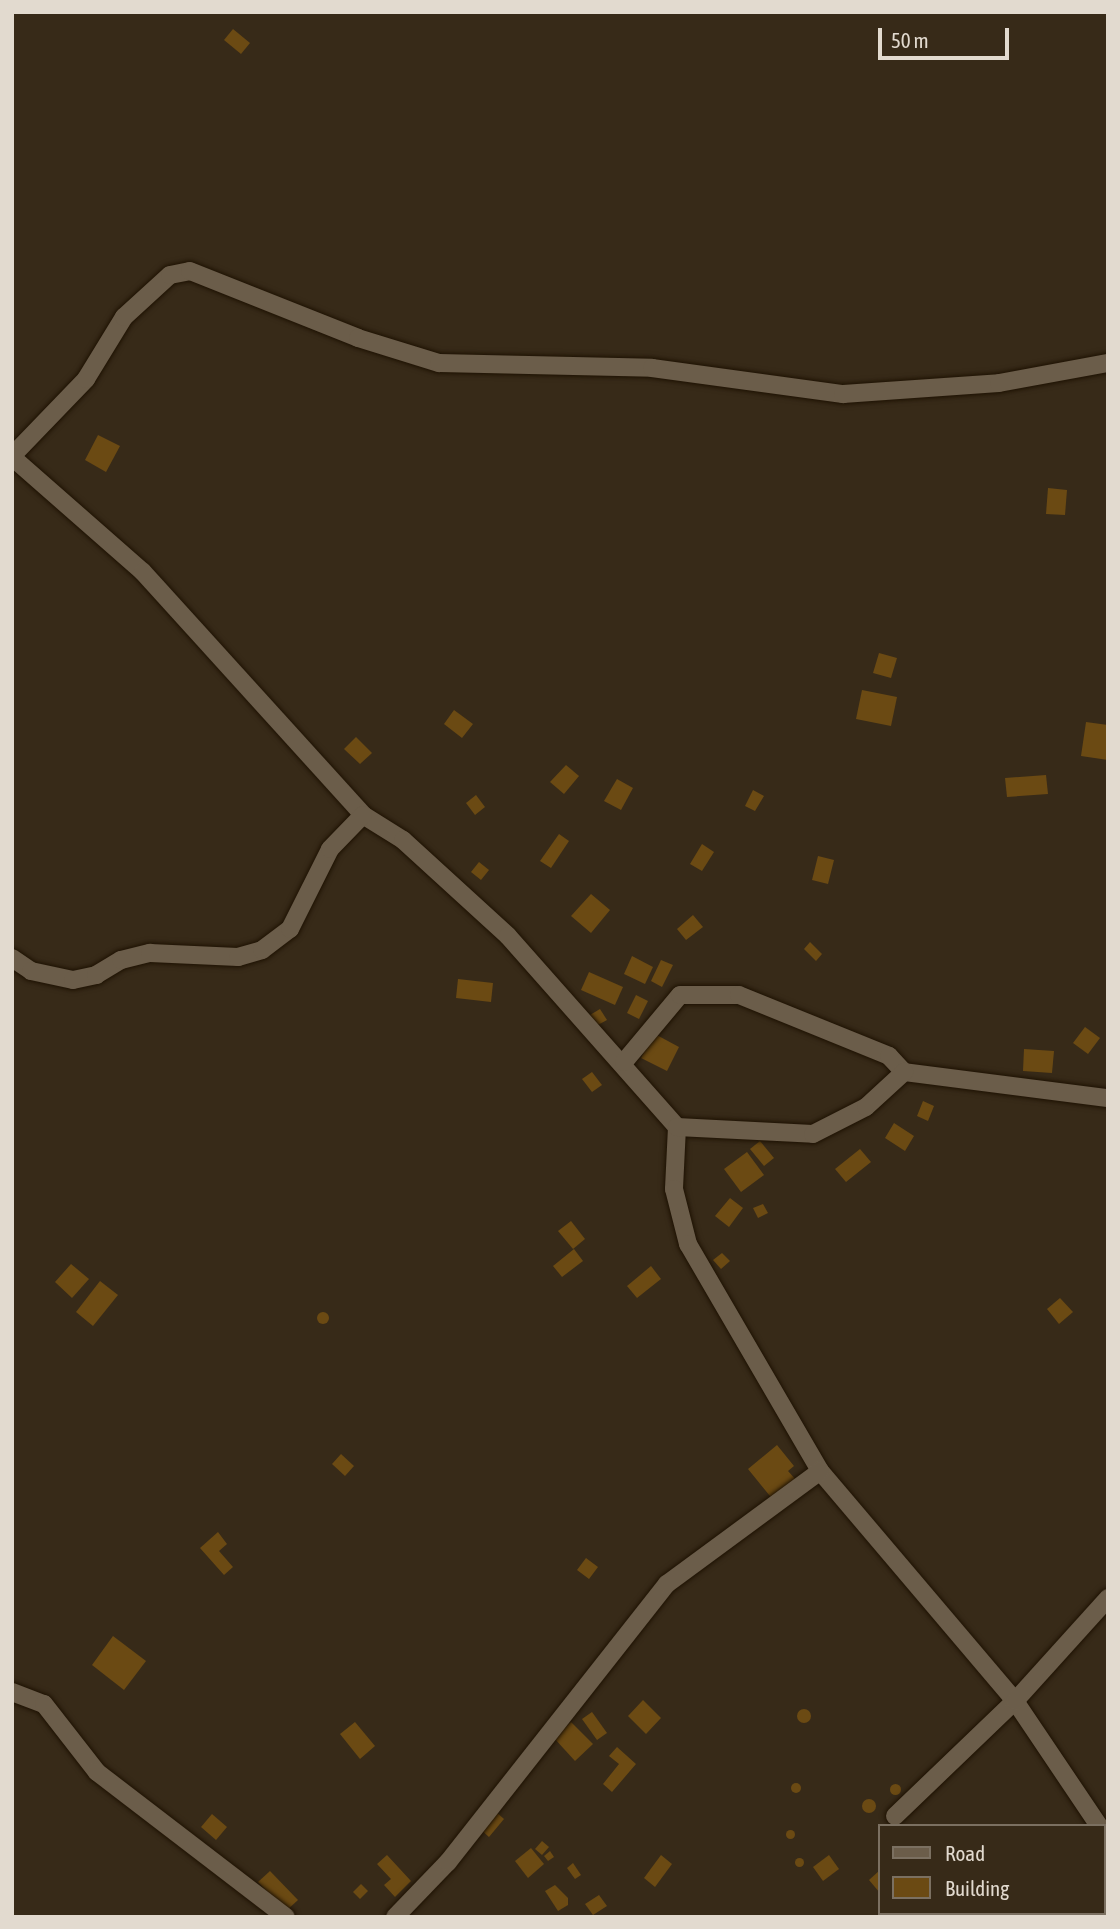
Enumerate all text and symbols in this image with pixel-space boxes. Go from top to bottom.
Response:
scale bar [882,14,1013,58]
text: 50 m [891,28,929,52]
legend [878,1824,1106,1915]
text: Road [945,1841,985,1865]
text: Building [945,1876,1009,1900]

